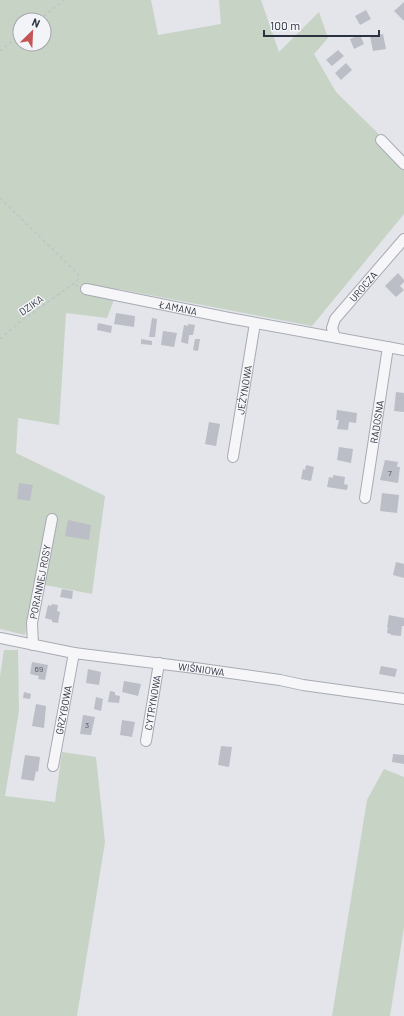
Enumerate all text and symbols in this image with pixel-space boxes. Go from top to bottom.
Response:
north arrow [12,12,52,52]
scale bar [264,12,379,38]
text: N [30,15,42,30]
text: 100 m [270,18,300,32]
street label: UROCZA [347,269,380,304]
street label: DZIKA [17,292,45,318]
street label: ŁAMANA [157,298,198,317]
street label: JEŻYNOWA [234,364,254,415]
street label: RADOSNA [367,399,386,444]
house number: 7 [388,468,392,478]
street label: PORANNEJ ROSY [27,543,53,620]
street label: WIŚNIOWA [178,660,225,678]
house number: 69 [35,664,43,674]
street label: CYTRYNOWA [142,674,163,731]
street label: GRZYBOWA [53,684,74,735]
house number: 3 [85,720,89,730]

